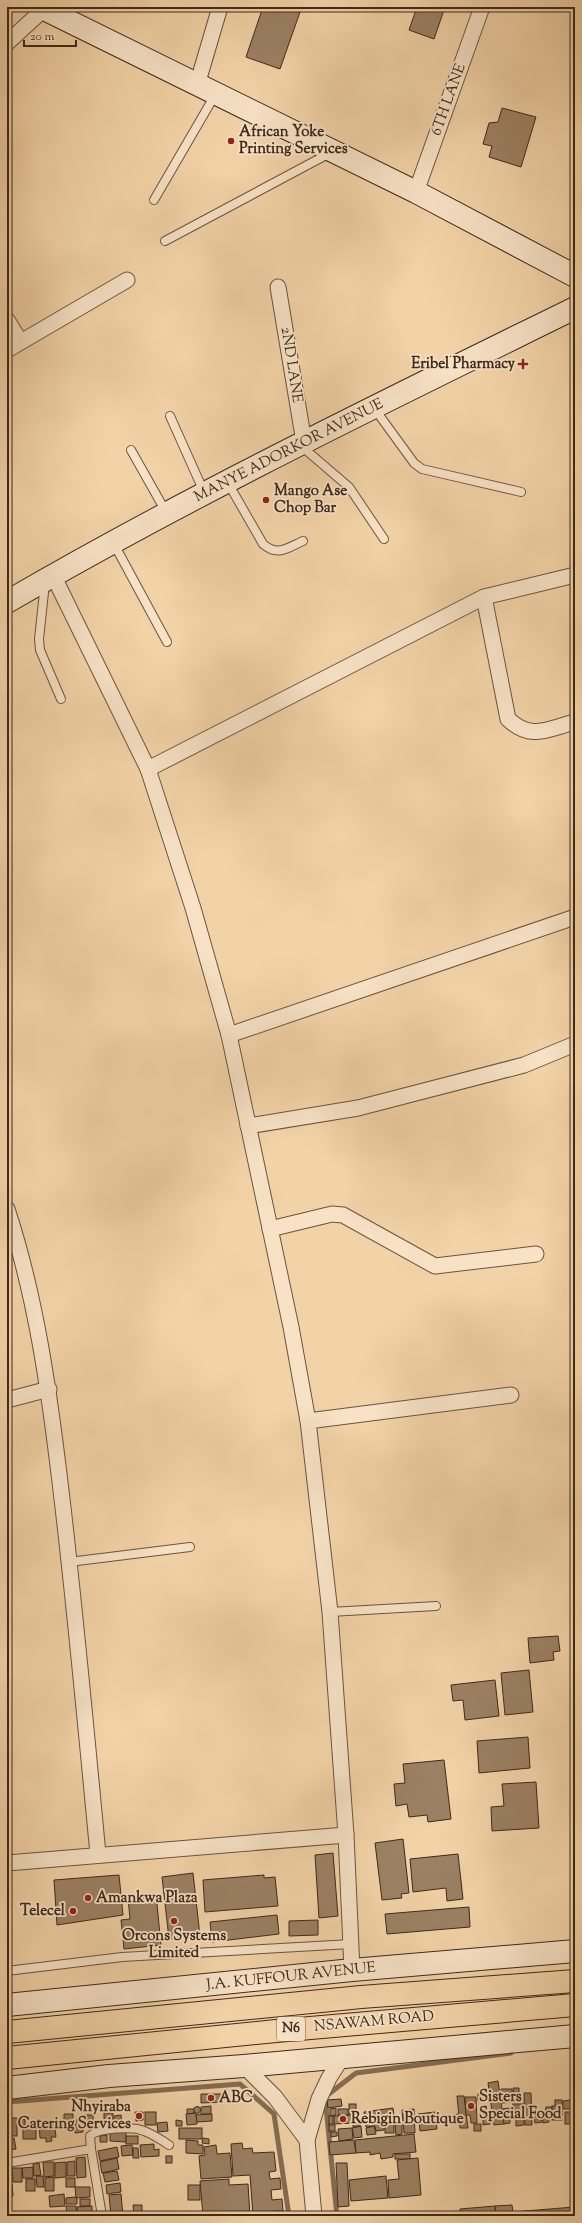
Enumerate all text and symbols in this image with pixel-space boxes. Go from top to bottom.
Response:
scale bar [24,22,76,48]
text: 20 m [30,28,55,46]
street label: 6TH LANE [426,61,472,139]
place label: African Yoke Printing Services [239,122,348,160]
marker: African Yoke Printing Services [226,136,236,146]
street label: 2ND LANE [275,326,307,404]
place label: Eribel Pharmacy [411,354,516,375]
marker: Eribel Pharmacy [518,359,528,369]
street label: MANYE ADORKOR AVENUE [191,394,387,508]
place label: Mango Ase Chop Bar [274,481,347,519]
marker: Mango Ase Chop Bar [261,495,271,505]
place label: Amankwa Plaza [96,1888,198,1909]
marker: Amankwa Plaza [83,1893,93,1903]
place label: Telecel [20,1901,66,1922]
marker: Telecel [68,1906,78,1916]
marker: Orcons Systems Limited [169,1916,179,1926]
place label: Orcons Systems Limited [122,1926,226,1964]
street label: J.A. KUFFOUR AVENUE [204,1958,377,1996]
street label: NSAWAM ROAD [313,2006,435,2038]
road number: N6 [277,2017,305,2041]
place label: Sisters Special Food [479,2087,562,2125]
place label: ABC [219,2088,253,2109]
marker: ABC [206,2093,216,2103]
place label: Nhyiraba Catering Services [18,2097,131,2135]
marker: Sisters Special Food [466,2101,476,2111]
place label: Rebigin Boutique [351,2109,464,2130]
marker: Nhyiraba Catering Services [134,2111,144,2121]
marker: Rebigin Boutique [338,2114,348,2124]

